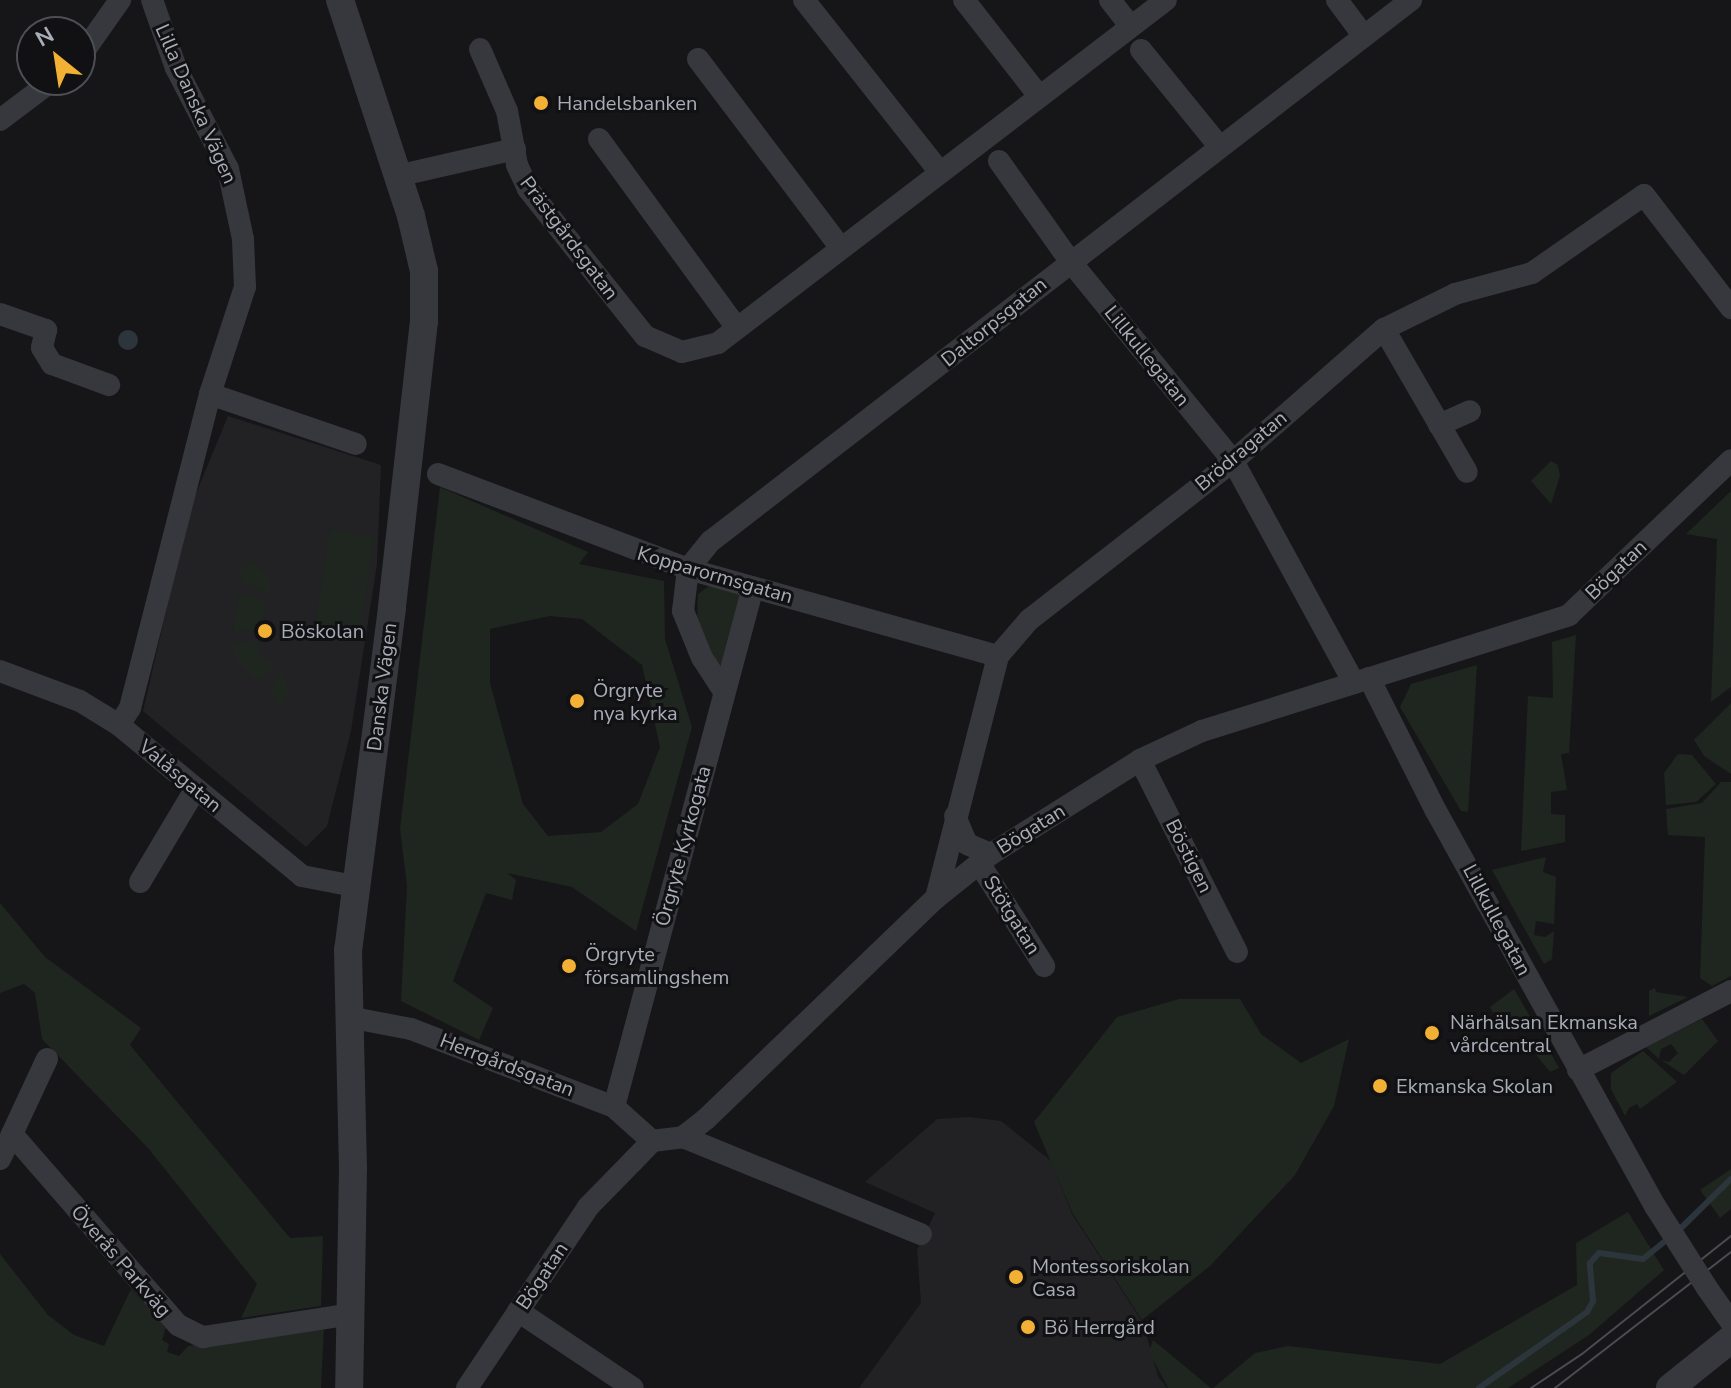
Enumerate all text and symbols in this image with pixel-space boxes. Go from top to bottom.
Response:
north arrow [16,16,96,96]
text: N [30,20,60,54]
street label: Lilla Danska Vägen [150,21,242,187]
place label: Handelsbanken [557,91,697,115]
marker: Handelsbanken [532,94,550,112]
street label: Prästgårdsgatan [515,171,623,305]
street label: Daltorpsgatan [936,272,1052,372]
street label: Lillkullegatan [1099,301,1195,411]
street label: Brödragatan [1190,406,1292,496]
street label: Bögatan [1580,535,1652,605]
street label: Kopparormsgatan [634,541,796,609]
place label: Böskolan [281,619,364,643]
marker: Böskolan [256,622,274,640]
street label: Danska Vägen [362,622,402,752]
place label: Örgryte nya kyrka [593,678,678,725]
marker: Örgryte nya kyrka [568,692,586,710]
street label: Valåsgatan [134,734,226,818]
street label: Örgryte Kyrkogata [650,763,716,929]
street label: Bögatan [992,799,1070,859]
street label: Böstigen [1160,815,1218,897]
street label: Lillkullegatan [1458,860,1536,980]
street label: Stötgatan [978,871,1046,959]
place label: Örgryte församlingshem [585,942,729,989]
marker: Örgryte församlingshem [560,957,578,975]
place label: Närhälsan Ekmanska vårdcentral [1450,1010,1638,1057]
marker: Närhälsan Ekmanska vårdcentral [1421,1022,1443,1044]
street label: Herrgårdsgatan [436,1028,578,1102]
place label: Ekmanska Skolan [1396,1074,1553,1098]
marker: Ekmanska Skolan [1371,1077,1389,1095]
street label: Överås Parkväg [66,1200,176,1322]
street label: Bögatan [511,1238,573,1314]
place label: Montessoriskolan Casa [1032,1254,1190,1301]
marker: Montessoriskolan Casa [1007,1268,1025,1286]
place label: Bö Herrgård [1044,1315,1155,1339]
marker: Bö Herrgård [1019,1318,1037,1336]

